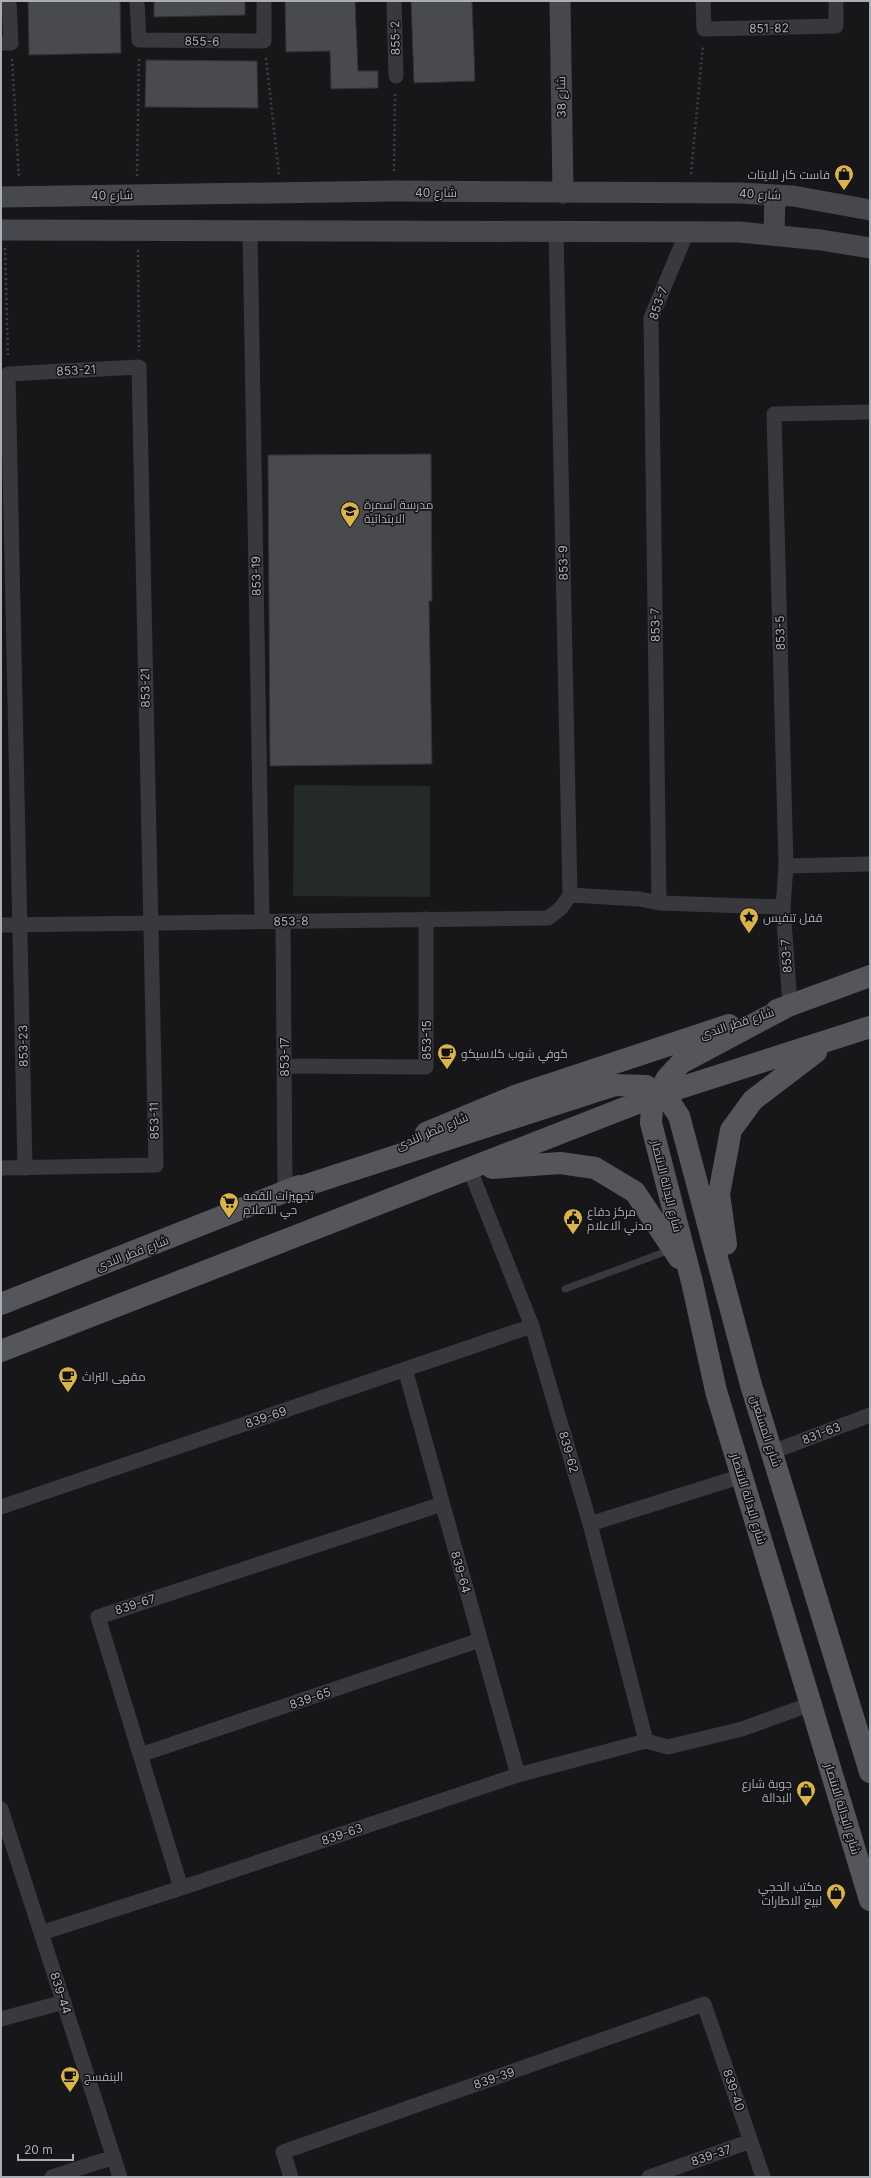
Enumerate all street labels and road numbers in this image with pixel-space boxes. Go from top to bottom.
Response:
street label: 851-82 [749,20,789,36]
street label: 855-2 [387,21,403,55]
street label: 855-6 [184,33,220,49]
street label: شارع 38 [553,76,570,118]
street label: شارع 40 [415,185,457,201]
street label: شارع 40 [739,185,781,204]
street label: شارع 40 [91,187,133,204]
street label: 853-7 [646,284,670,322]
street label: 853-21 [56,361,96,379]
street label: 853-9 [555,545,571,581]
street label: 853-19 [248,556,264,596]
street label: 853-7 [647,608,663,642]
street label: 853-5 [772,615,788,651]
street label: 853-21 [137,668,153,708]
street label: 853-8 [273,913,309,929]
street label: 853-7 [777,938,795,974]
street label: شارع قطر الندى [698,1004,776,1043]
street label: 853-15 [419,1020,434,1060]
street label: 853-23 [15,1025,31,1067]
street label: 853-17 [277,1037,292,1077]
street label: 853-11 [146,1102,162,1140]
street label: شارع قطر الندى [394,1109,471,1154]
street label: شارع البدالة الانتصار [647,1137,686,1234]
street label: شارع قطر الندى [93,1232,171,1275]
street label: شارع المستعين [746,1393,785,1469]
street label: 839-69 [243,1403,289,1431]
street label: 831-63 [800,1419,842,1447]
street label: 839-62 [556,1429,582,1475]
street label: شارع البدالة الانتصار [727,1451,770,1547]
street label: 839-64 [448,1549,474,1595]
street label: 839-67 [113,1590,158,1618]
street label: 839-65 [287,1684,333,1712]
street label: شارع البدالة الانتصار [821,1761,864,1857]
street label: 839-63 [319,1820,365,1848]
street label: 839-44 [47,1970,75,2016]
street label: 839-39 [471,2064,517,2092]
street label: 839-40 [720,2067,748,2113]
street label: 839-37 [689,2141,733,2169]

